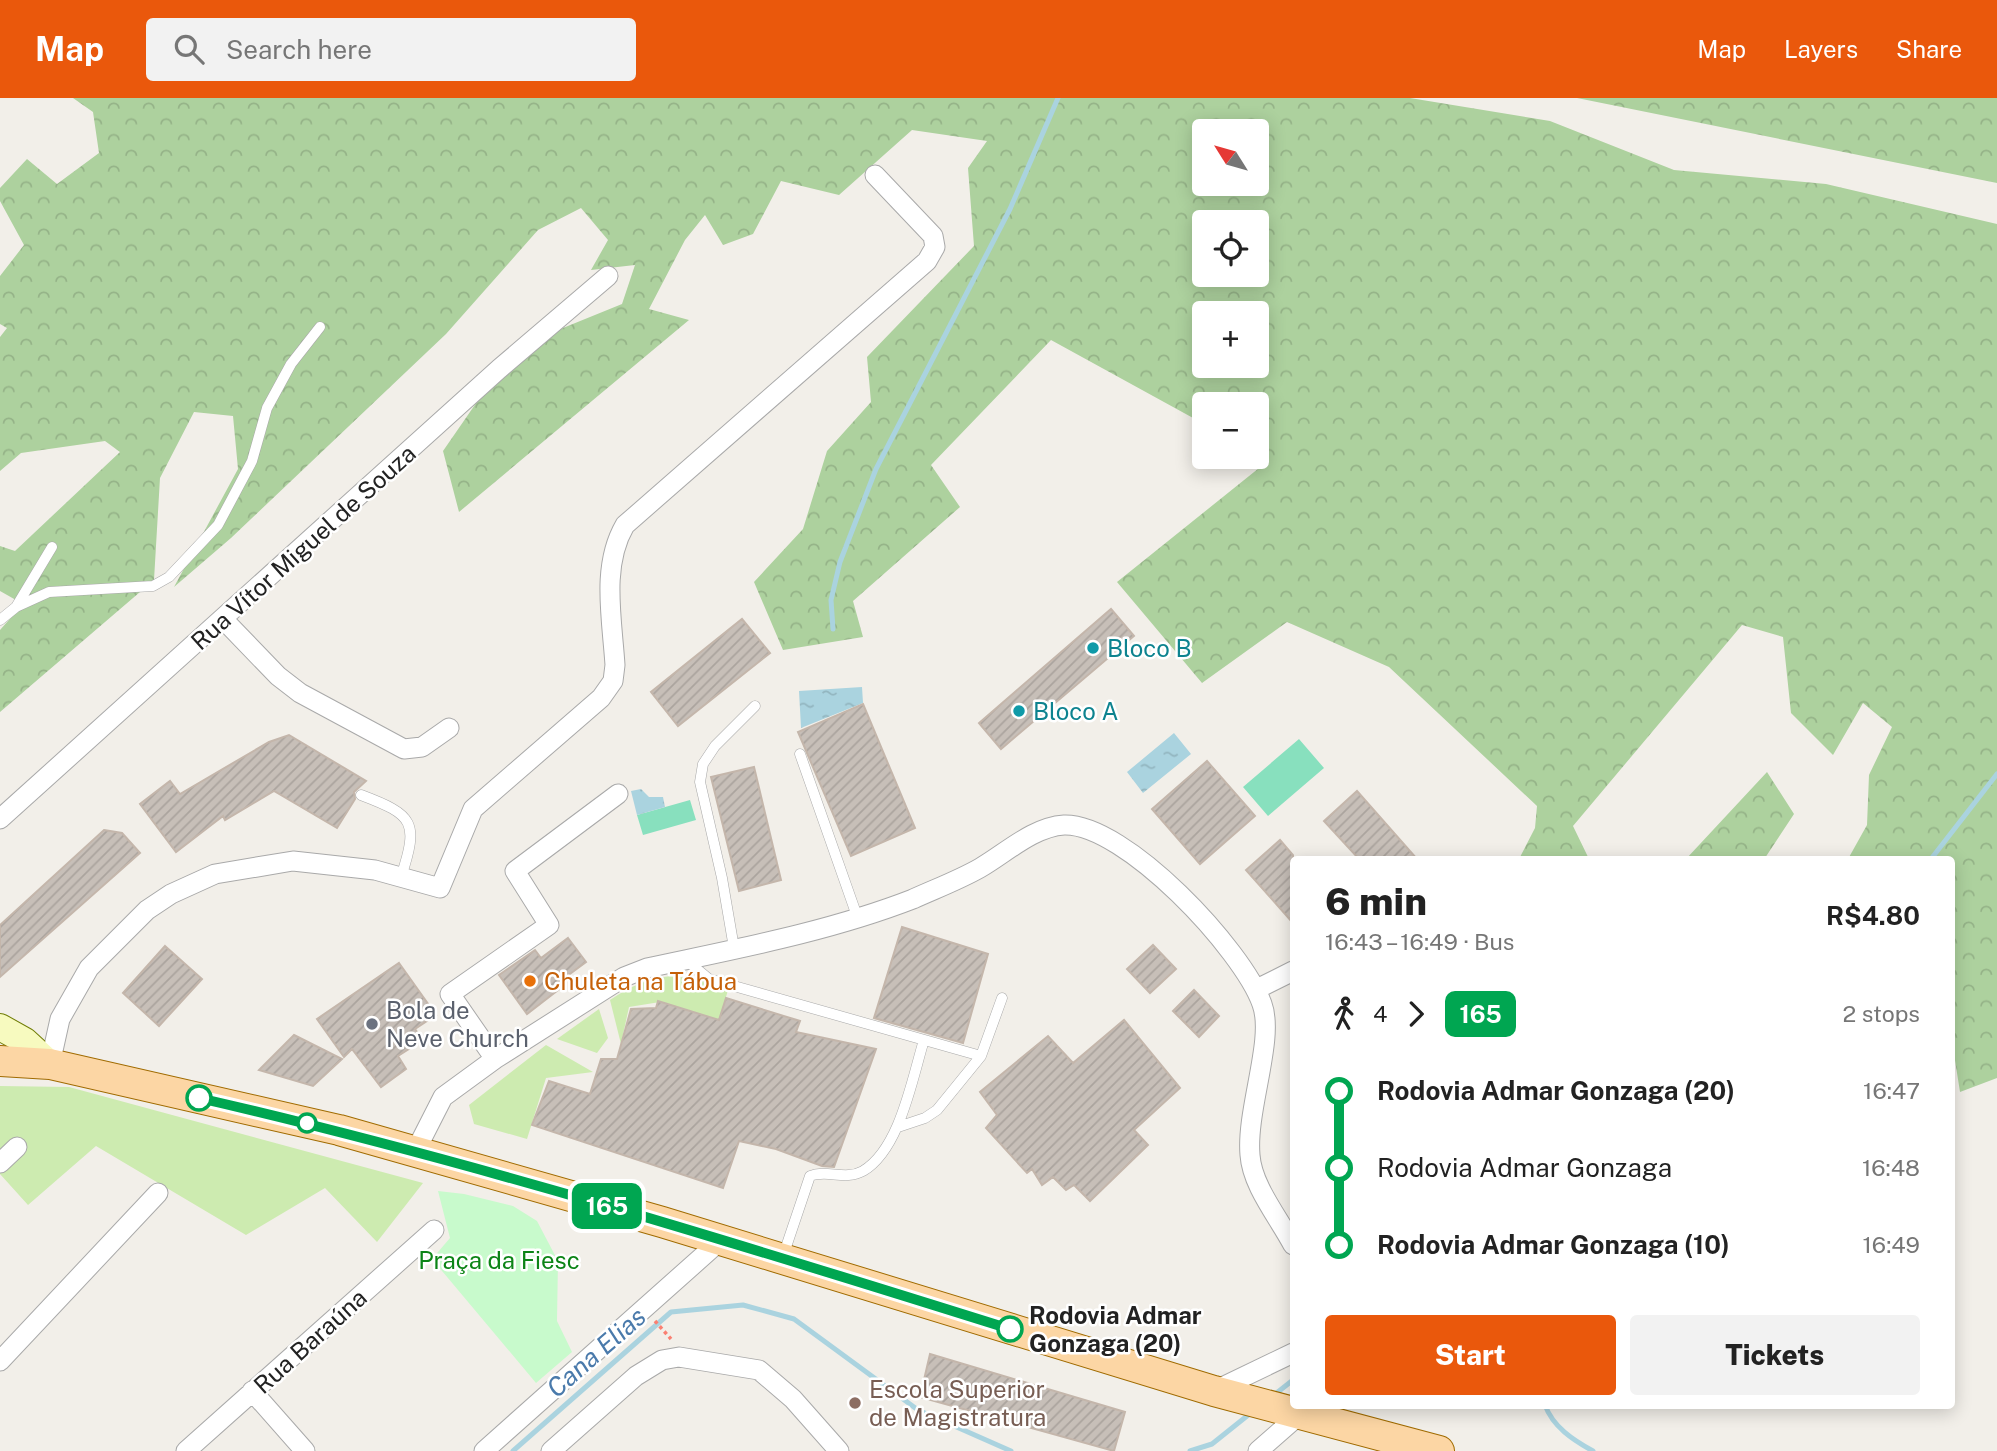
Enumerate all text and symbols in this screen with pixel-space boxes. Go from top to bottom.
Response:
search box [146,18,636,81]
text: Map [35,30,104,68]
icon: search [170,30,208,68]
text: Search here [226,34,372,65]
text: Map [1697,35,1746,63]
text: Layers [1784,35,1858,63]
text: Share [1896,35,1962,63]
north arrow [1192,119,1269,196]
map controls [1192,119,1269,469]
button: locate [1192,210,1269,287]
button: + [1192,301,1269,378]
button: − [1192,392,1269,469]
street label: Rua Vítor Miguel de Souza [185,439,421,655]
place label: Bloco B [1107,634,1192,662]
marker: Bloco B [1085,640,1101,656]
place label: Bloco A [1033,697,1119,725]
marker: Bloco A [1011,703,1027,719]
text: 6 min [1325,879,1427,924]
text: R$4.80 [1826,900,1920,931]
text: 16:43 – 16:49 · Bus [1325,928,1515,955]
place label: Chuleta na Tábua [544,967,737,995]
marker: Chuleta na Tábua [522,973,538,989]
icon: walk [1325,995,1363,1033]
icon: forward [1397,995,1435,1033]
place label: Bola de Neve Church [386,996,529,1052]
text: 4 [1373,1000,1387,1027]
text: 165 [1459,1000,1502,1028]
text: 2 stops [1842,1000,1920,1027]
marker: Bola de Neve Church [364,1016,380,1032]
text: Rodovia Admar Gonzaga (20) [1377,1075,1735,1106]
text: 16:47 [1863,1077,1920,1104]
unlabelled marker [186,1085,212,1111]
unlabelled marker [297,1113,317,1133]
text: Rodovia Admar Gonzaga [1377,1152,1672,1183]
text: 16:48 [1862,1154,1920,1181]
line badge: 165 [567,1183,647,1229]
text: 165 [586,1192,628,1220]
text: Rodovia Admar Gonzaga (10) [1377,1229,1730,1260]
text: 16:49 [1862,1231,1920,1258]
park label: Praça da Fiesc [418,1246,580,1274]
street label: Rua Baraúna [248,1283,372,1399]
water label: Cana Elias [540,1301,652,1403]
place label: Rodovia Admar Gonzaga (20) [1029,1301,1202,1357]
button: Start [1325,1315,1616,1395]
button: Tickets [1630,1315,1920,1395]
marker: Rodovia Admar Gonzaga (20) [997,1316,1023,1342]
place label: Escola Superior de Magistratura [869,1375,1046,1431]
marker: Escola Superior de Magistratura [847,1395,863,1411]

